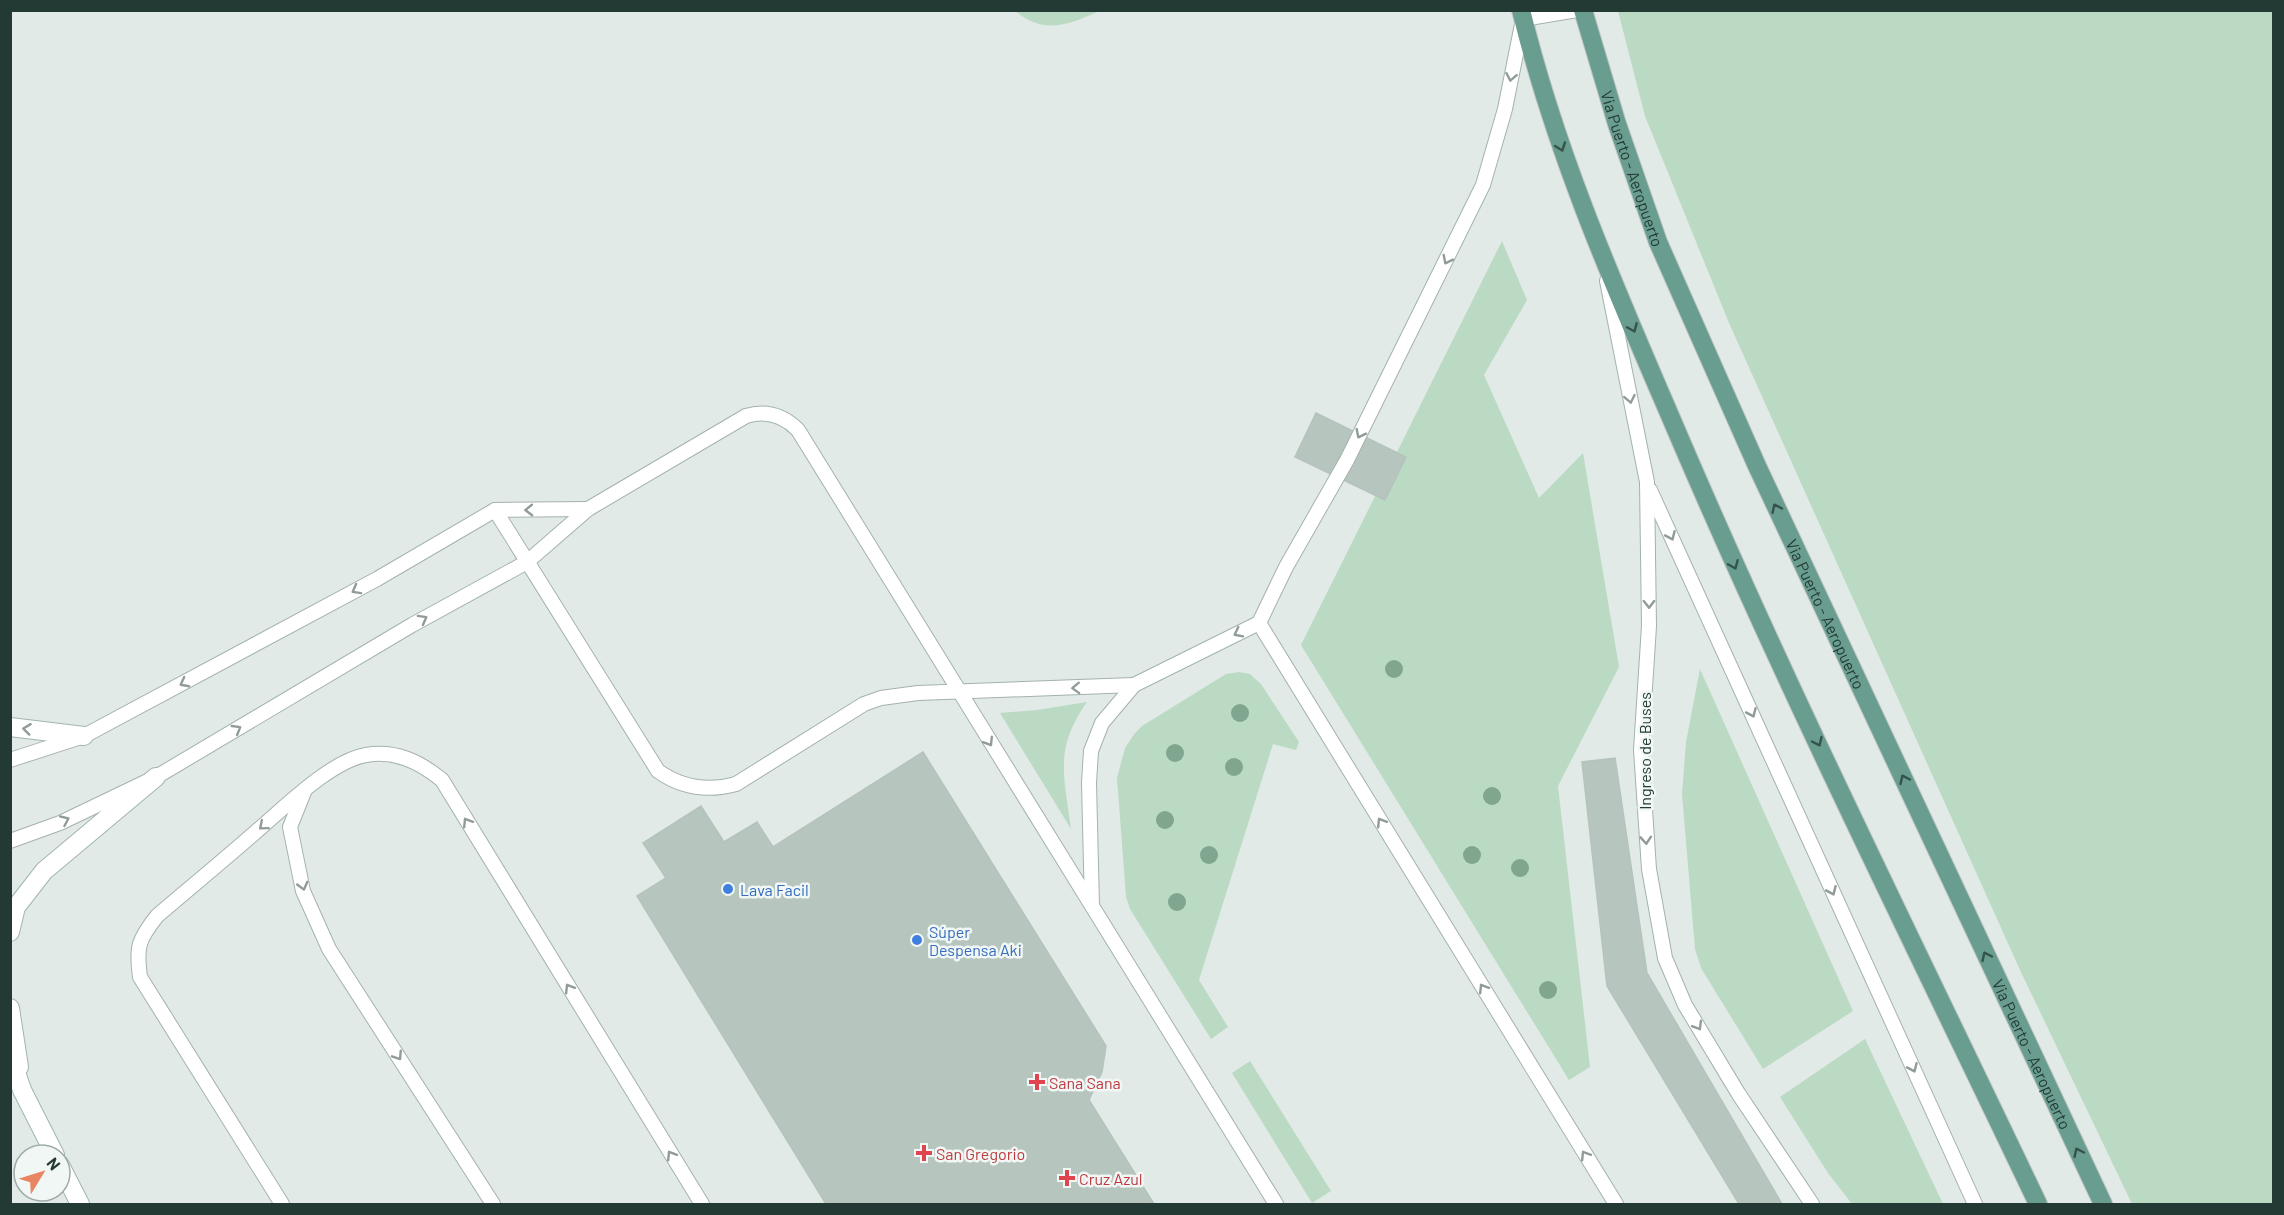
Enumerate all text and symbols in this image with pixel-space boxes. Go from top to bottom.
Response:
one-way arrow [1505,71,1518,81]
street label: Via Puerto - Aeropuerto [1598,88,1668,249]
one-way arrow [1554,141,1567,152]
one-way arrow [1443,253,1455,264]
one-way arrow [1625,322,1637,333]
one-way arrow [1623,394,1636,404]
one-way arrow [1355,428,1367,439]
one-way arrow [1772,503,1784,514]
one-way arrow [525,504,534,516]
one-way arrow [1664,529,1676,540]
street label: Via Puerto - Aeropuerto [1783,536,1870,692]
one-way arrow [1727,559,1739,570]
one-way arrow [351,583,362,594]
one-way arrow [1643,599,1655,608]
one-way arrow [417,615,428,626]
one-way arrow [1234,626,1245,637]
one-way arrow [180,676,190,687]
one-way arrow [1071,681,1080,694]
street label: Ingreso de Buses [1635,692,1654,810]
one-way arrow [1744,707,1756,718]
one-way arrow [22,723,31,736]
one-way arrow [231,724,241,736]
one-way arrow [1810,735,1822,746]
one-way arrow [982,736,994,746]
one-way arrow [1899,775,1911,786]
one-way arrow [59,815,70,827]
one-way arrow [259,818,270,829]
one-way arrow [463,818,475,828]
one-way arrow [1377,818,1389,828]
one-way arrow [1639,836,1652,845]
place label: Lava Facil [740,880,809,899]
one-way arrow [295,881,308,891]
marker: Lava Facil [721,882,735,896]
one-way arrow [1825,884,1837,895]
place label: Súper Despensa Aki [929,922,1022,959]
marker: Súper Despensa Aki [910,933,924,947]
one-way arrow [1982,951,1994,962]
street label: Via Puerto - Aeropuerto [1989,976,2076,1132]
one-way arrow [565,984,577,994]
one-way arrow [1480,984,1491,995]
one-way arrow [1691,1020,1702,1030]
one-way arrow [390,1050,402,1060]
one-way arrow [1906,1062,1918,1073]
place label: Sana Sana [1049,1073,1121,1092]
marker: Sana Sana [1030,1075,1044,1089]
north arrow [12,1143,72,1203]
place label: San Gregorio [936,1144,1025,1163]
marker: San Gregorio [917,1146,931,1160]
one-way arrow [2073,1147,2085,1158]
one-way arrow [667,1151,679,1161]
one-way arrow [1581,1151,1593,1161]
text: N [43,1153,65,1173]
place label: Cruz Azul [1079,1169,1143,1188]
marker: Cruz Azul [1060,1171,1074,1185]

